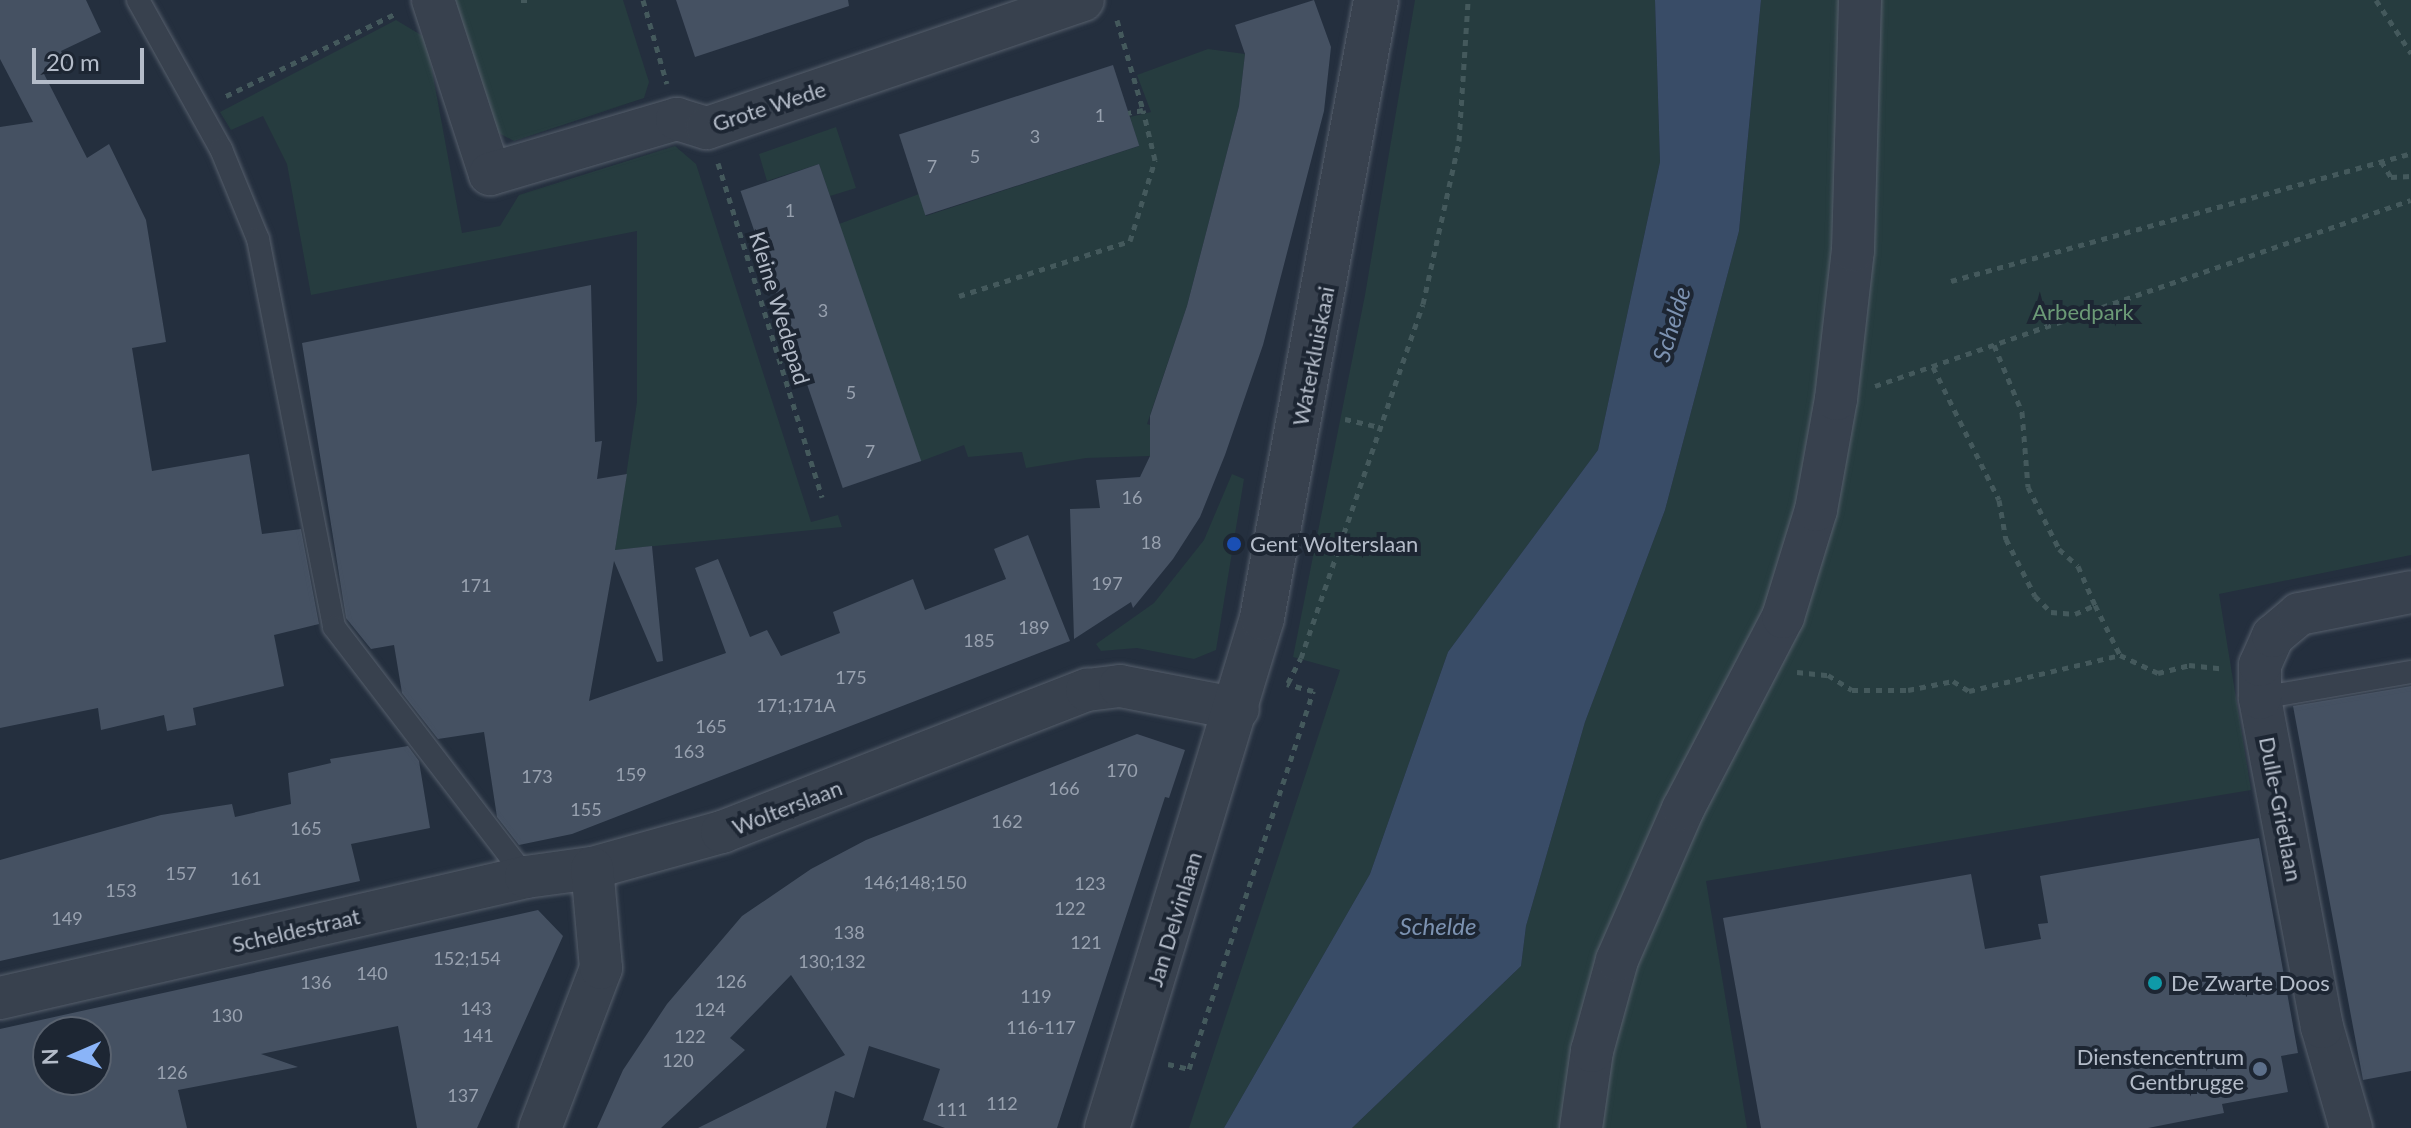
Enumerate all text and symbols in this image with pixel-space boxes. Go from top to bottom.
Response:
scale bar [36,32,148,82]
text: 20 m [46,47,100,76]
street label: Grote Wede [709,75,829,137]
house number: 1 [1095,104,1105,126]
house number: 3 [1030,125,1040,147]
house number: 5 [970,145,980,167]
house number: 7 [927,155,937,177]
house number: 1 [785,199,795,221]
street label: Kleine Wedepad [744,228,816,388]
water label: Schelde [1646,283,1696,365]
street label: Waterkluiskaai [1287,284,1339,428]
house number: 3 [818,299,828,321]
park label: Arbedpark [2032,299,2134,325]
house number: 5 [846,381,856,403]
house number: 7 [865,440,875,462]
house number: 16 [1122,486,1142,508]
house number: 18 [1141,531,1161,553]
place label: Gent Wolterslaan [1250,531,1419,557]
marker: Gent Wolterslaan [1225,535,1243,553]
house number: 197 [1091,572,1123,594]
house number: 171 [460,574,492,596]
house number: 189 [1018,616,1050,638]
house number: 185 [963,629,995,651]
house number: 175 [835,666,867,688]
house number: 171;171A [756,694,836,716]
house number: 165 [695,715,727,737]
street label: Dulle-Grietlaan [2254,734,2308,884]
house number: 163 [673,740,705,762]
house number: 170 [1106,759,1138,781]
house number: 159 [615,763,647,785]
house number: 173 [521,765,553,787]
street label: Wolterslaan [728,774,846,840]
house number: 166 [1048,777,1080,799]
house number: 155 [570,798,602,820]
house number: 162 [991,810,1023,832]
house number: 165 [290,817,322,839]
street label: Jan Delvinlaan [1141,849,1207,989]
house number: 157 [165,862,197,884]
house number: 161 [230,867,262,889]
house number: 146;148;150 [863,871,967,893]
house number: 123 [1074,872,1106,894]
house number: 153 [105,879,137,901]
house number: 122 [1054,897,1086,919]
street label: Scheldestraat [230,902,362,958]
house number: 149 [51,907,83,929]
water label: Schelde [1400,912,1476,940]
house number: 138 [833,921,865,943]
house number: 121 [1070,931,1102,953]
house number: 152;154 [433,947,501,969]
house number: 130;132 [798,950,866,972]
house number: 140 [356,962,388,984]
house number: 126 [715,970,747,992]
place label: De Zwarte Doos [2171,970,2330,996]
house number: 136 [300,971,332,993]
marker: De Zwarte Doos [2146,974,2164,992]
house number: 119 [1020,985,1052,1007]
house number: 143 [460,997,492,1019]
house number: 124 [694,998,726,1020]
house number: 130 [211,1004,243,1026]
north arrow [32,1016,112,1096]
house number: 116-117 [1006,1016,1076,1038]
house number: 141 [462,1024,494,1046]
house number: 122 [674,1025,706,1047]
place label: Dienstencentrum Gentbrugge [2077,1043,2244,1094]
text: N [36,1048,63,1066]
house number: 120 [662,1049,694,1071]
marker: Dienstencentrum Gentbrugge [2251,1060,2269,1078]
house number: 126 [156,1061,188,1083]
house number: 137 [447,1084,479,1106]
house number: 112 [986,1092,1018,1114]
house number: 111 [936,1098,968,1120]

